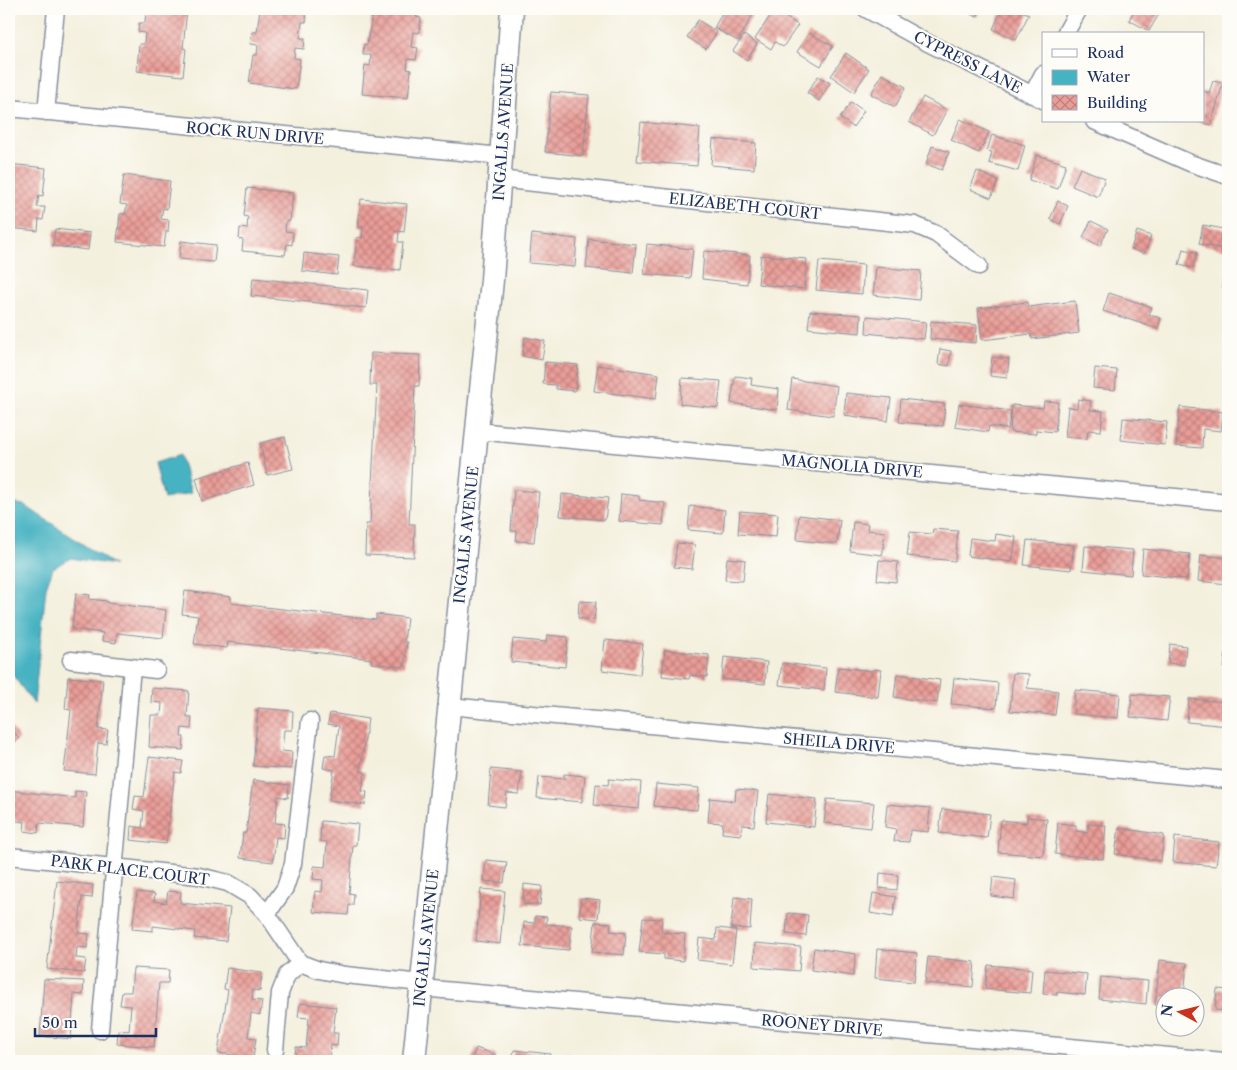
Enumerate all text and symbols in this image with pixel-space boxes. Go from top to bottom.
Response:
street label: CYPRESS LANE [911,27,1025,97]
legend [1042,32,1204,122]
text: Road [1087,43,1124,62]
street label: INGALLS AVENUE [489,62,517,202]
text: Water [1086,67,1131,86]
text: Building [1087,93,1147,112]
street label: ROCK RUN DRIVE [185,117,325,149]
street label: ELIZABETH COURT [668,189,823,224]
street label: MAGNOLIA DRIVE [780,450,924,482]
street label: INGALLS AVENUE [449,465,483,605]
street label: SHEILA DRIVE [782,729,896,757]
street label: PARK PLACE COURT [49,851,211,889]
street label: INGALLS AVENUE [409,868,443,1008]
north arrow [1154,988,1204,1038]
text: N [1157,1003,1177,1018]
scale bar [35,1005,156,1037]
street label: ROONEY DRIVE [760,1010,884,1040]
text: 50 m [42,1013,78,1032]

